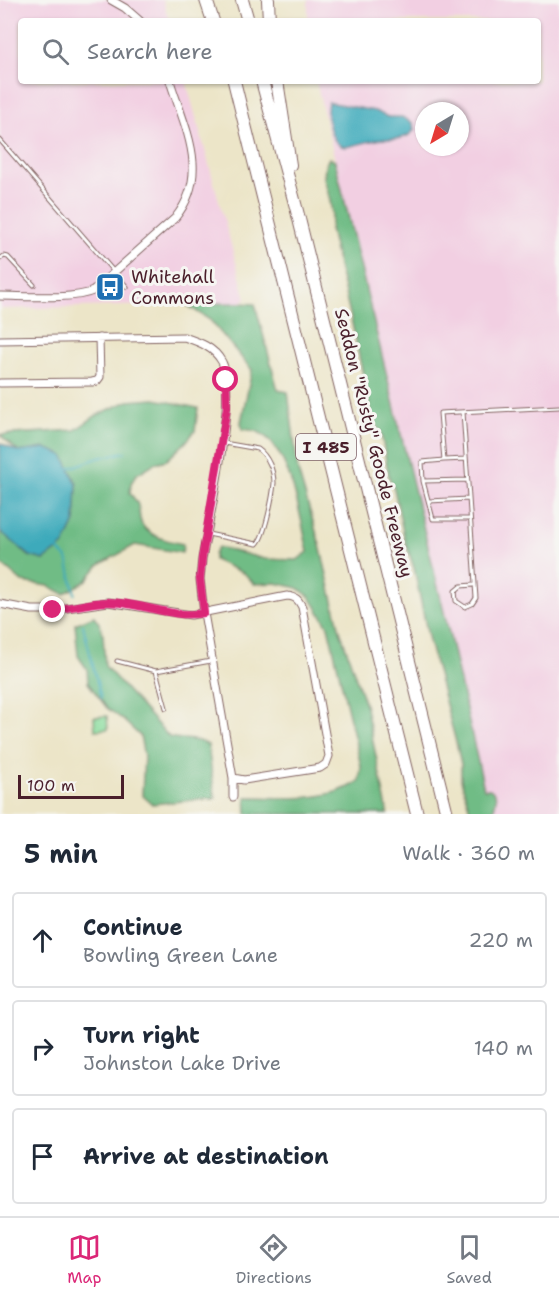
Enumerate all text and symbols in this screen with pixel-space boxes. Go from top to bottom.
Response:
search box [18,18,541,84]
icon: search [39,35,72,68]
text: Search here [87,37,213,66]
north arrow [415,102,469,156]
place label: Whitehall Commons [131,265,215,310]
bus stop icon: Whitehall Commons [94,271,126,303]
street label: Seddon "Rusty" Goode Freeway [329,306,419,580]
route start [212,366,238,392]
road number: I 485 [296,434,356,460]
route end [39,596,65,622]
scale bar [18,772,124,800]
text: 100 m [27,775,75,796]
text: 5 min [24,836,98,871]
text: Walk · 360 m [402,840,535,866]
text: Continue [83,913,183,942]
icon: ahead [26,924,59,957]
text: 220 m [469,927,533,953]
text: Bowling Green Lane [83,942,278,968]
text: Turn right [83,1021,200,1050]
icon: right [26,1032,59,1065]
text: 140 m [474,1035,533,1061]
text: Johnston Lake Drive [83,1050,281,1076]
icon: arrive [26,1140,59,1173]
text: Arrive at destination [83,1142,329,1171]
tab: Map [67,1231,101,1288]
tab: Directions [236,1231,312,1288]
tab: Saved [446,1231,492,1288]

